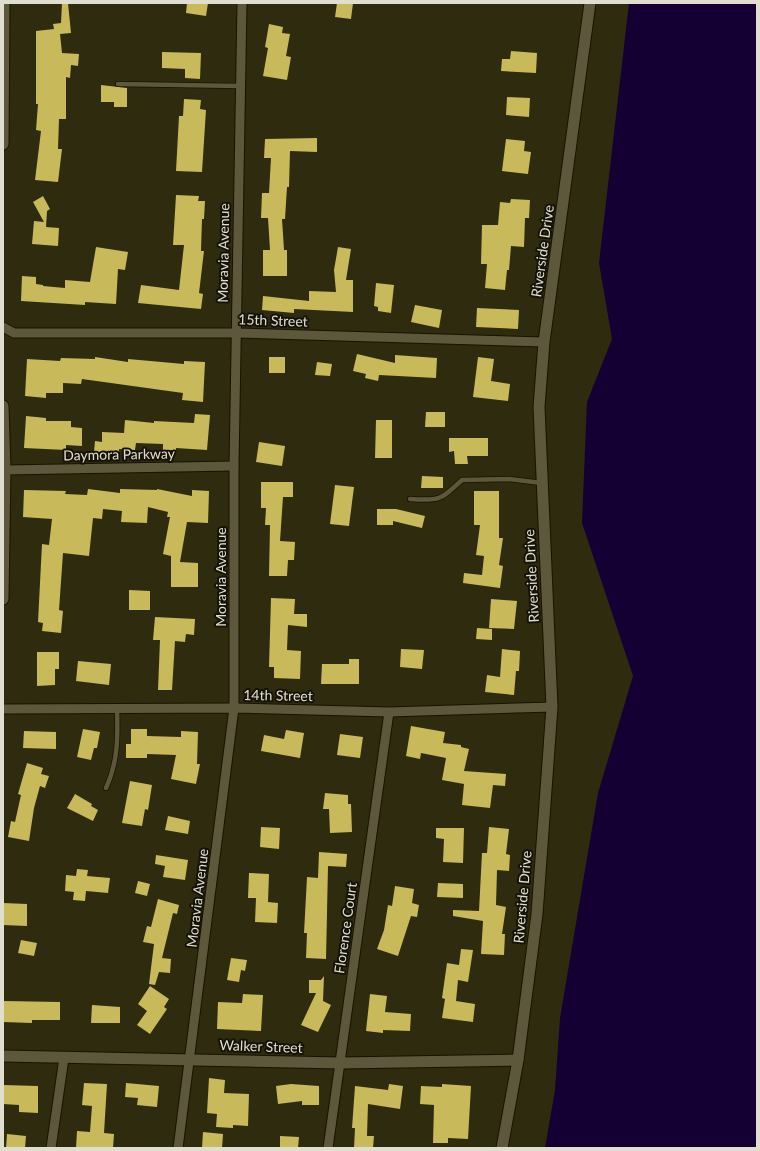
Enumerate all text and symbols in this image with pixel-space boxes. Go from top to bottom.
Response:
street label: Moravia Avenue [214,203,232,303]
street label: Riverside Drive [527,204,557,298]
street label: 15th Street [238,310,308,330]
street label: Daymora Parkway [63,445,176,463]
street label: Moravia Avenue [212,527,229,627]
street label: Riverside Drive [520,529,542,623]
street label: 14th Street [243,686,313,704]
street label: Moravia Avenue [182,848,212,948]
street label: Riverside Drive [509,850,535,944]
street label: Florence Court [330,881,360,975]
street label: Walker Street [219,1036,303,1056]

